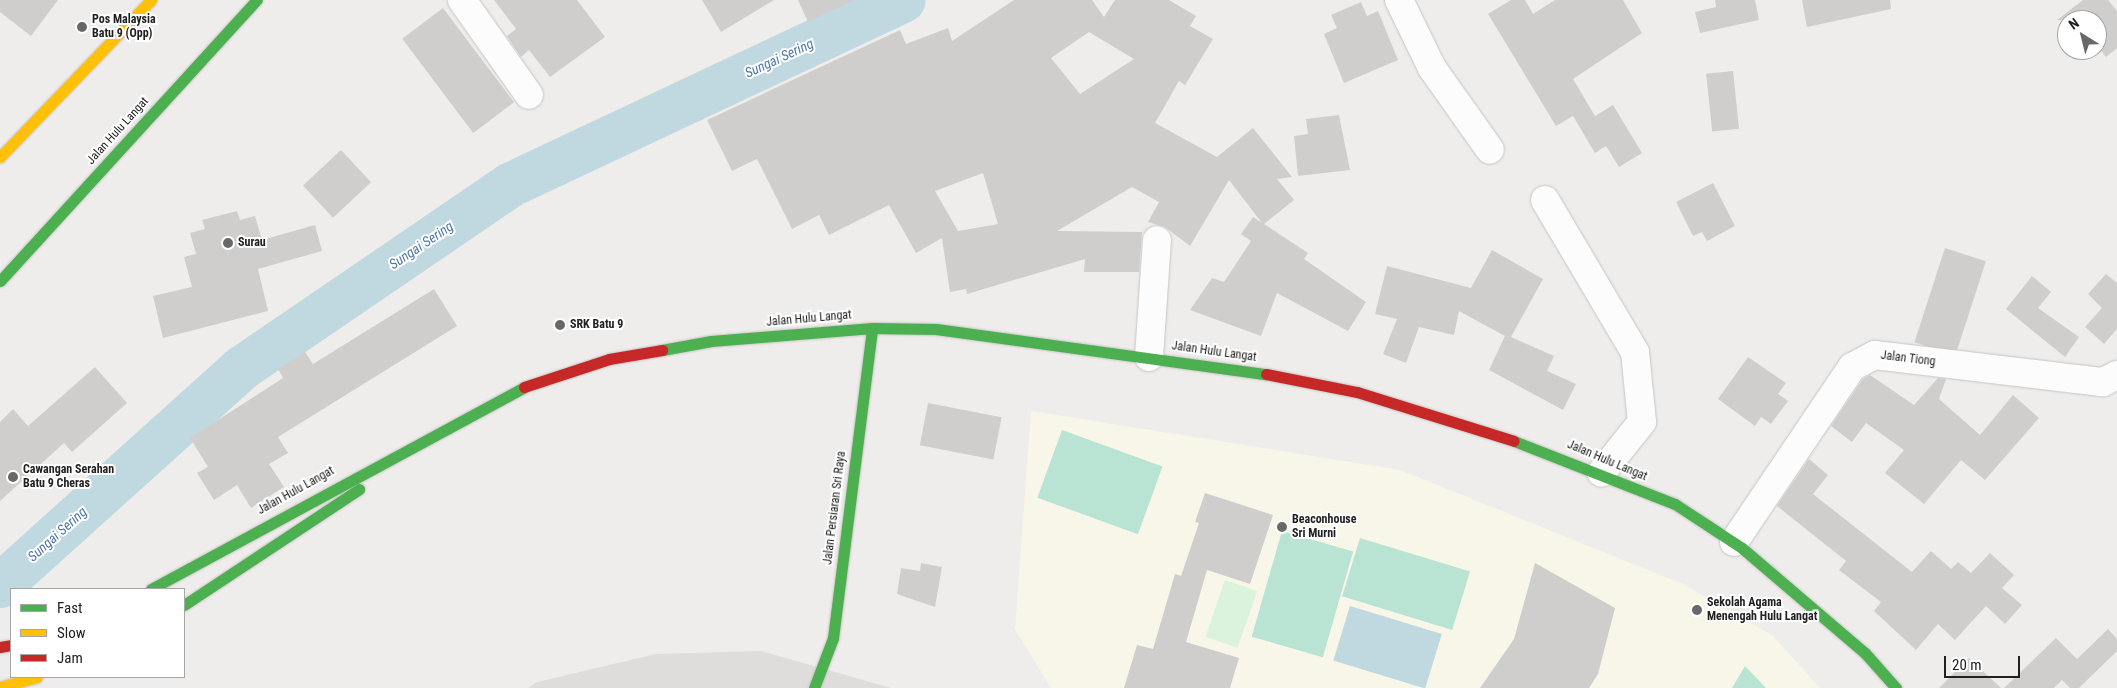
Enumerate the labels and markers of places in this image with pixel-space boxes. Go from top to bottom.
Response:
place label: Pos Malaysia Batu 9 (Opp) [92,13,156,41]
marker: Pos Malaysia Batu 9 (Opp) [76,21,88,33]
place label: Surau [238,236,266,250]
marker: Surau [222,237,234,249]
place label: SRK Batu 9 [570,318,623,332]
marker: SRK Batu 9 [554,319,566,331]
place label: Cawangan Serahan Batu 9 Cheras [23,463,114,491]
marker: Cawangan Serahan Batu 9 Cheras [7,471,19,483]
place label: Beaconhouse Sri Murni [1292,513,1356,541]
marker: Beaconhouse Sri Murni [1276,521,1288,533]
place label: Sekolah Agama Menengah Hulu Langat [1707,596,1817,624]
marker: Sekolah Agama Menengah Hulu Langat [1691,604,1703,616]

